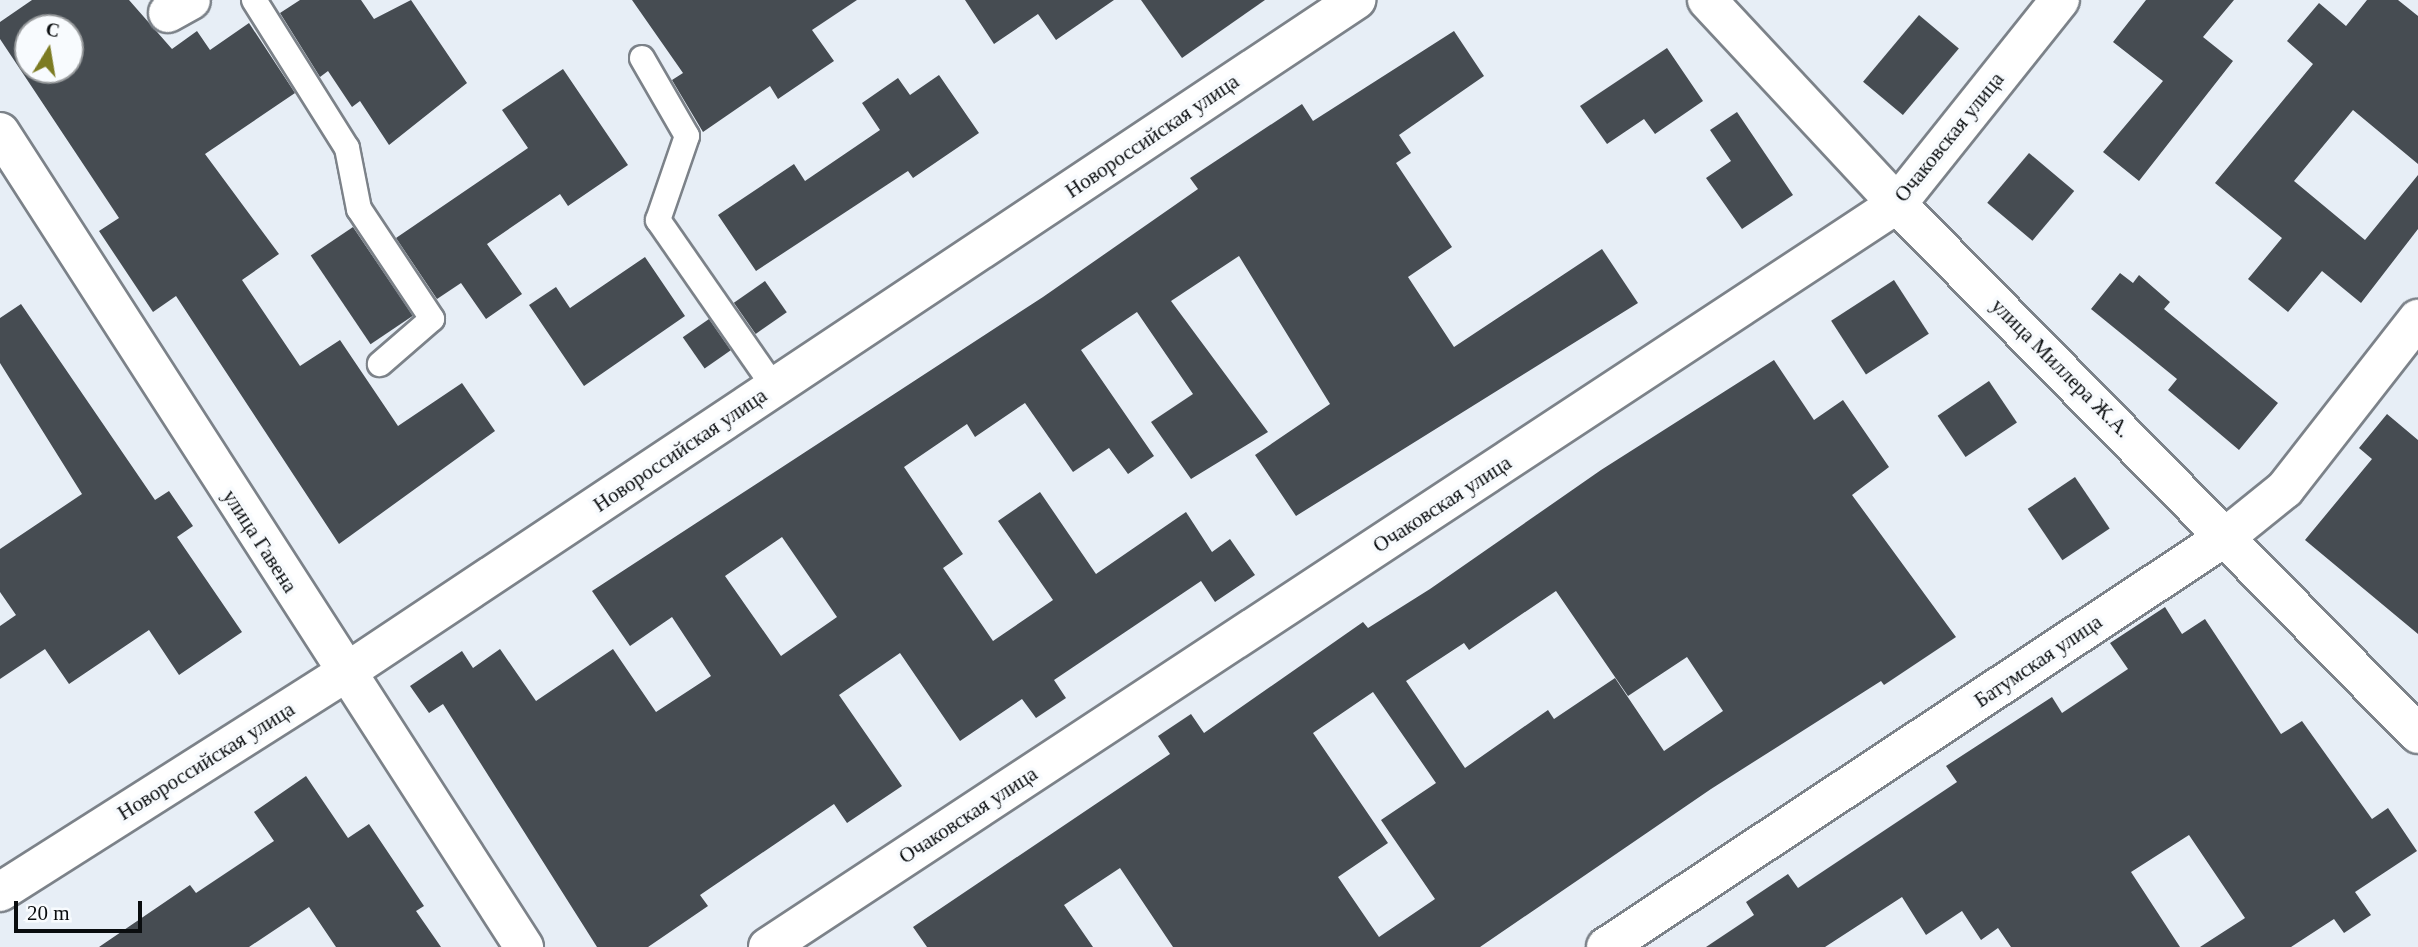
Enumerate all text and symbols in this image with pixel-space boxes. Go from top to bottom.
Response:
north arrow [14,14,84,84]
text: С [44,18,61,41]
street label: Очаковская улица [1889,67,2009,207]
street label: Новороссийская улица [1060,69,1244,203]
street label: улица Миллера Ж.А. [1986,293,2136,443]
street label: Новороссийская улица [588,383,772,517]
street label: Очаковская улица [1368,450,1516,558]
street label: улица Гавена [217,485,303,597]
street label: Батумская улица [1969,609,2107,713]
street label: Новороссийская улица [113,696,299,826]
street label: Очаковская улица [894,761,1042,869]
scale bar [18,888,145,932]
text: 20 m [27,901,70,925]

